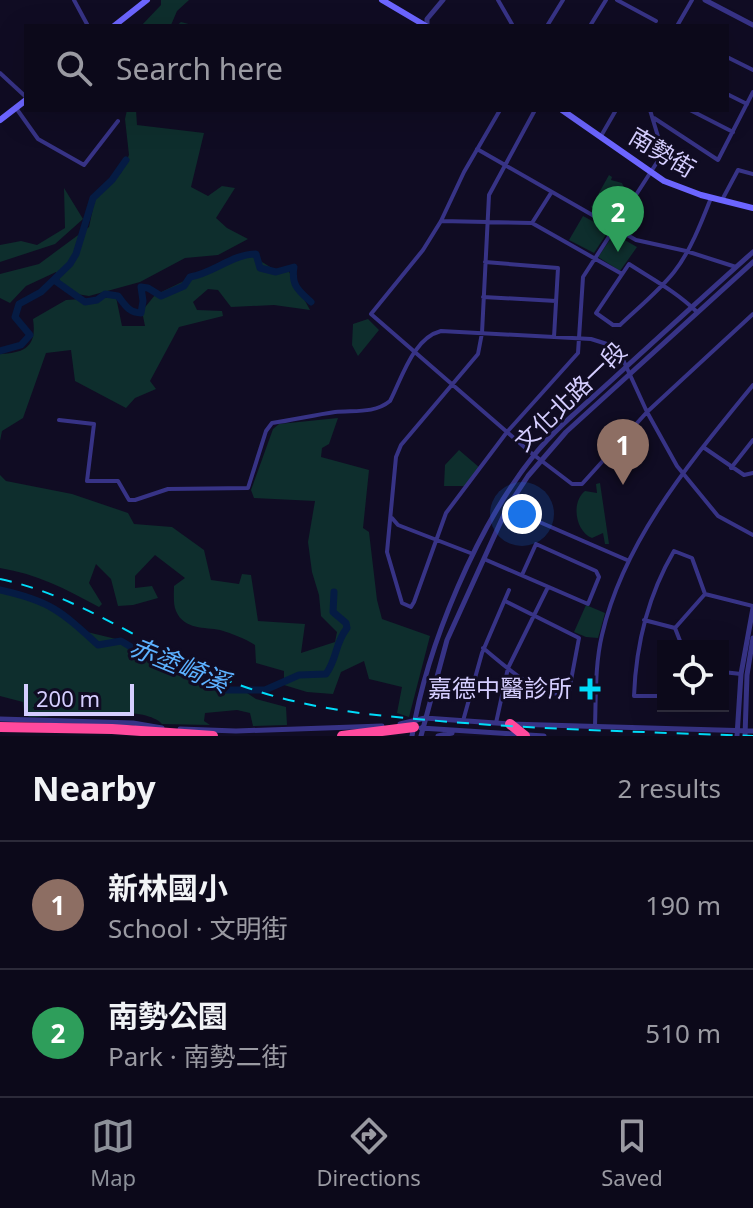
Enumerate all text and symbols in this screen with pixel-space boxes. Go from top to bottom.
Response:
search box [24,24,729,112]
icon: search [52,46,96,90]
text: Search here [116,48,283,89]
street label: 南勢街 [623,119,702,184]
pin: 2 [592,186,644,252]
street label: 文化北路一段 [507,334,633,458]
pin: 1 [597,419,649,485]
your location [502,494,542,534]
water label: 赤塗崎溪 [124,628,238,702]
map controls [657,640,729,712]
button: locate [657,640,729,712]
place label: 嘉德中醫診所 [428,671,572,704]
marker: 嘉德中醫診所 [579,678,601,700]
scale bar [24,680,134,716]
text: 200 m [36,683,100,713]
text: Nearby [32,765,156,811]
text: 2 results [617,770,721,806]
text: 新林國小 [108,867,228,908]
text: 1 [51,887,65,923]
text: 190 m [645,887,721,923]
text: School · 文明街 [108,910,287,946]
text: 南勢公園 [108,995,228,1036]
text: 2 [51,1015,65,1051]
text: 510 m [645,1015,721,1051]
text: Park · 南勢二街 [108,1038,287,1074]
tab: Map [90,1114,136,1192]
tab: Directions [316,1114,421,1192]
tab: Saved [601,1114,663,1192]

